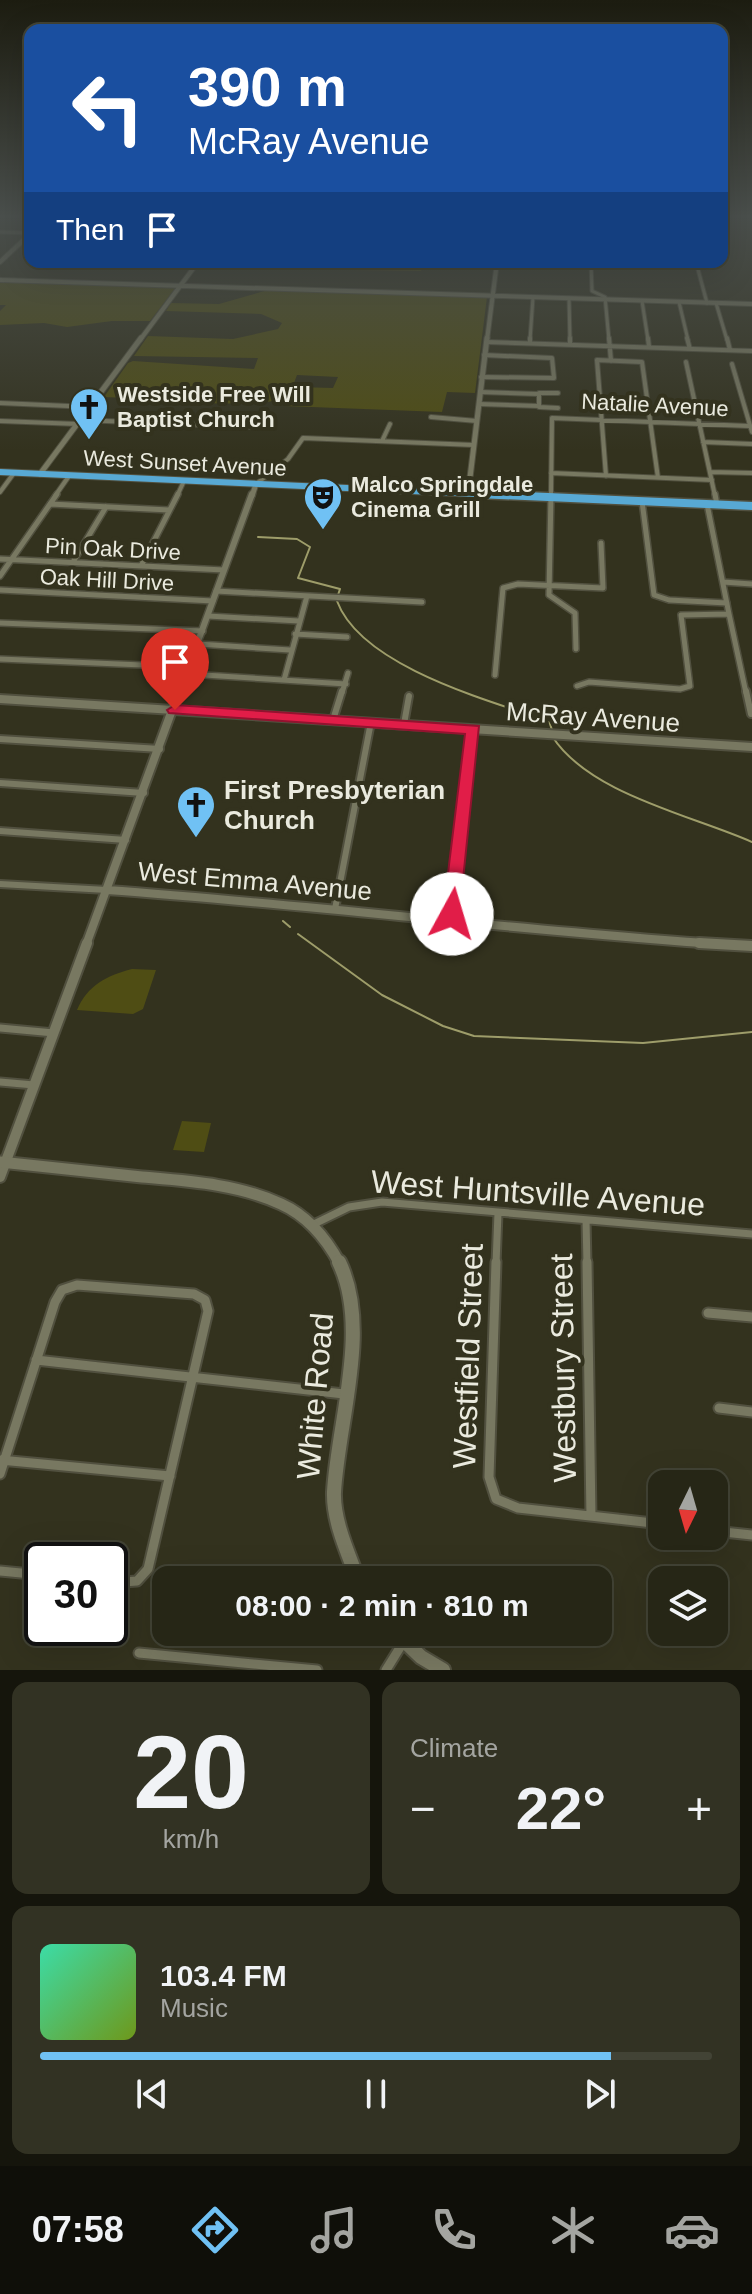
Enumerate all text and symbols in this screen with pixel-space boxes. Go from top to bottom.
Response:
text: 390 m [188,55,347,118]
icon: left [56,56,160,160]
text: McRay Avenue [188,121,429,162]
icon: arrive [140,208,184,252]
text: Then [56,213,124,246]
place label: Westside Free Will Baptist Church [117,382,311,432]
church icon: Westside Free Will Baptist Church [68,386,110,441]
street label: Natalie Avenue [581,389,729,421]
street label: West Sunset Avenue [83,445,287,481]
place label: Malco Springdale Cinema Grill [351,472,533,522]
theatre icon: Malco Springdale Cinema Grill [302,476,344,531]
street label: Pin Oak Drive [45,533,181,565]
street label: Oak Hill Drive [39,564,175,596]
pin [141,628,209,710]
icon: arrive [153,640,197,684]
street label: McRay Avenue [505,696,681,738]
place label: First Presbyterian Church [224,775,445,835]
church icon: First Presbyterian Church [175,784,217,839]
street label: West Emma Avenue [137,856,373,906]
position arrow [410,872,494,956]
street label: West Huntsville Avenue [370,1163,706,1223]
street label: Westfield Street [446,1243,490,1469]
street label: Westbury Street [543,1253,583,1483]
street label: White Road [290,1311,340,1481]
north arrow [648,1470,728,1550]
map controls [648,1470,728,1646]
speed limit sign: 30 [24,1542,128,1646]
button: layers [648,1566,728,1646]
text: 08:00 · 2 min · 810 m [235,1589,529,1622]
text: 20 [133,1714,249,1830]
text: Climate [410,1733,498,1763]
text: 22° [516,1775,606,1842]
text: − [410,1784,436,1833]
text: + [686,1784,712,1833]
text: km/h [163,1824,219,1854]
text: 103.4 FM [160,1959,287,1992]
text: Music [160,1993,228,2023]
icon: previous [130,2072,174,2116]
icon: pause [354,2072,398,2116]
icon: next [578,2072,622,2116]
icon: directions [187,2202,243,2258]
icon: music [306,2202,362,2258]
icon: phone [426,2202,482,2258]
icon: climate [545,2202,601,2258]
icon: car [664,2202,720,2258]
text: 07:58 [32,2209,124,2250]

